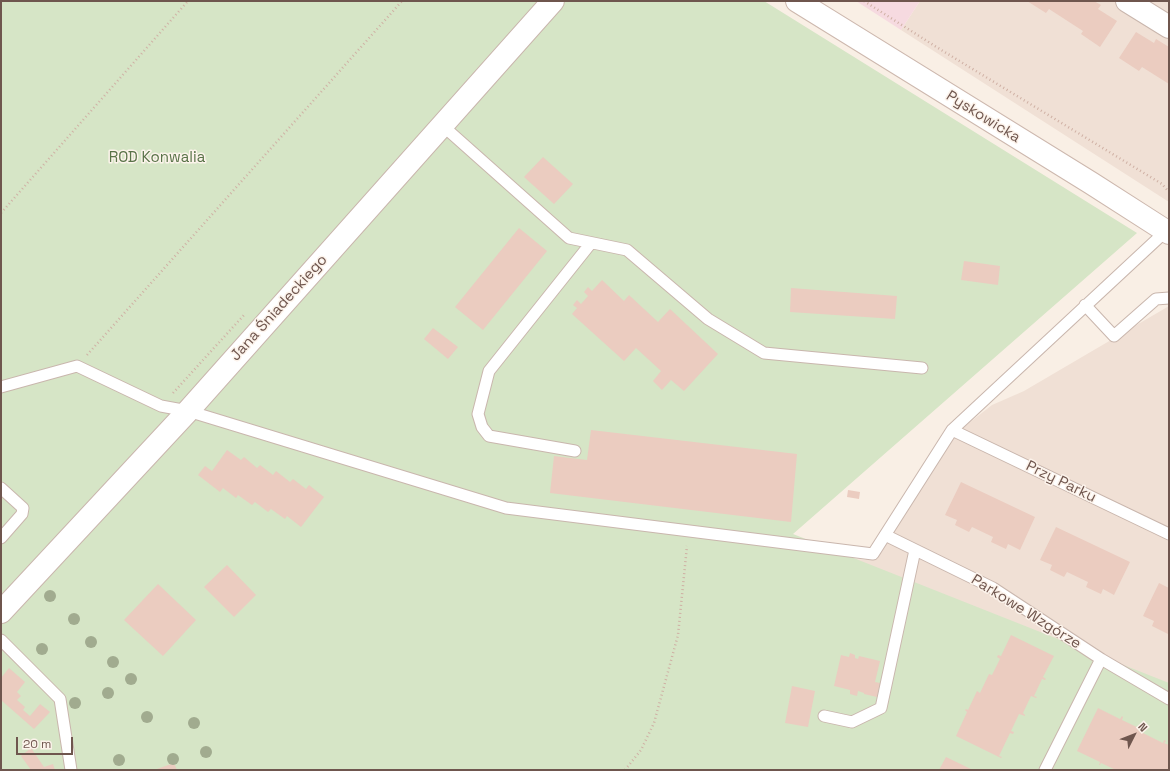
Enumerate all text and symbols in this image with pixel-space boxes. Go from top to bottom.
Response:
street label: Pyskowicka [943,87,1023,147]
park label: ROD Konwalia [109,149,205,167]
street label: Jana Śniadeckiego [227,251,331,365]
street label: Przy Parku [1023,457,1099,507]
street label: Parkowe Wzgórze [968,571,1084,653]
north arrow [1114,715,1154,755]
text: N [1135,720,1151,734]
scale bar [18,729,75,755]
text: 20 m [23,736,51,752]

